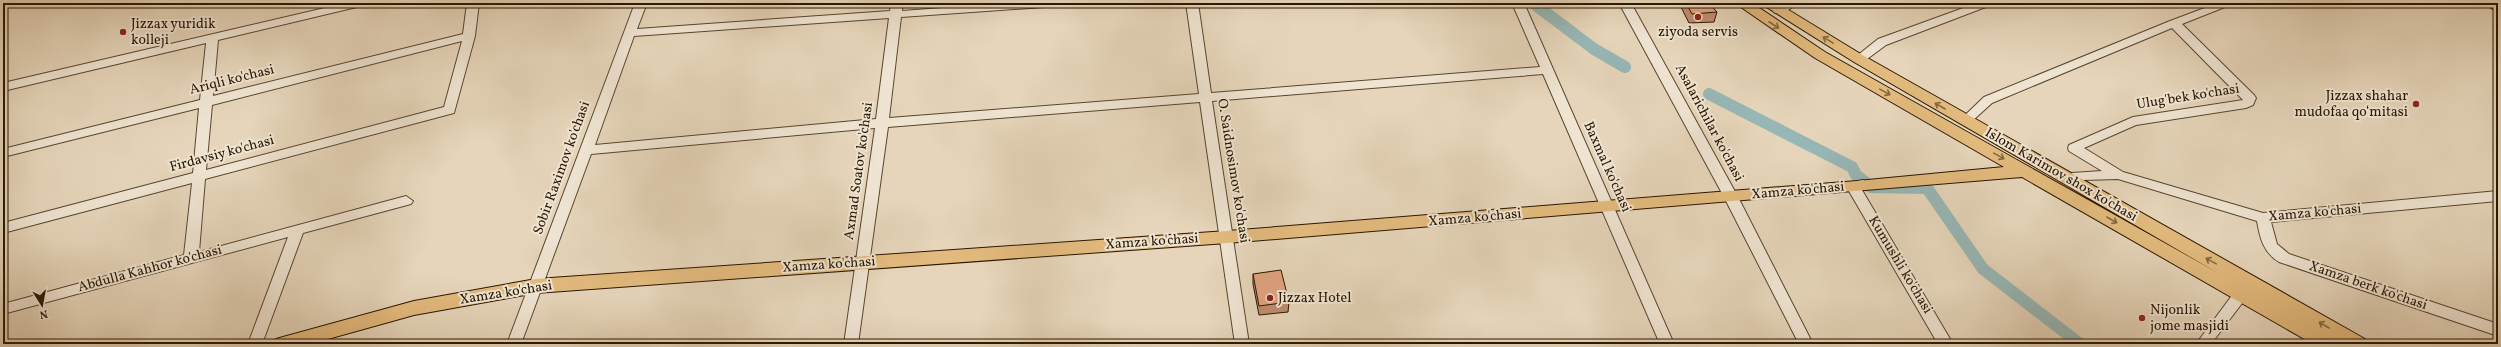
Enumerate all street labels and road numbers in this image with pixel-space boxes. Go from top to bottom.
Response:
street label: Ariqli ko'chasi [188,60,276,100]
street label: Asalarichilar ko'chasi [1670,61,1748,185]
street label: Ulug'bek ko'chasi [2135,79,2241,115]
street label: O. Saidnosimov ko'chasi [1212,97,1254,245]
street label: Sobir Raximov ko'chasi [529,99,595,237]
street label: Axmad Soatov ko'chasi [840,101,878,241]
street label: Baxmal ko'chasi [1579,119,1635,215]
street label: Islom Karimov shox ko'chasi [1981,123,2141,227]
street label: Firdavsiy ko'chasi [168,131,276,177]
street label: Xamza ko'chasi [1751,177,1845,205]
street label: Xamza ko'chasi [2268,199,2362,227]
street label: Xamza ko'chasi [1428,204,1522,232]
street label: Kumushli ko'chasi [1863,213,1937,317]
street label: Xamza ko'chasi [1105,229,1199,255]
street label: Abdulla Kahhor ko'chasi [76,241,224,297]
street label: Xamza ko'chasi [782,252,876,278]
street label: Xamza berk ko'chasi [2306,257,2430,315]
street label: Xamza ko'chasi [458,276,554,310]

